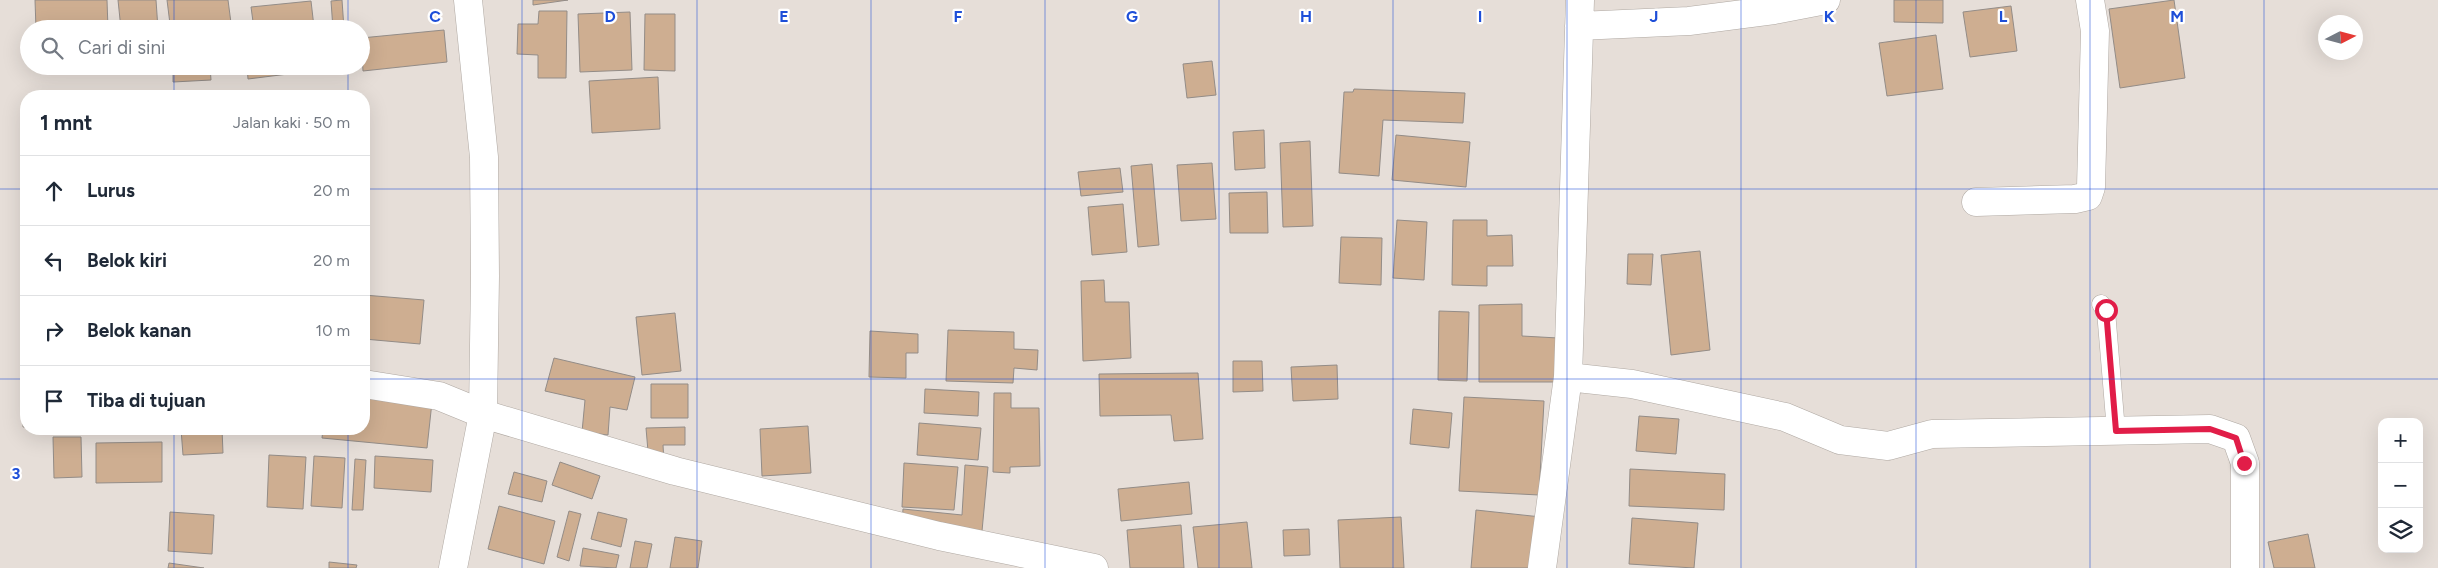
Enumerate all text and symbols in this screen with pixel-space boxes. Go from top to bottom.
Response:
text: C [429,7,441,26]
text: D [604,7,616,26]
text: E [779,7,789,26]
text: F [954,7,963,26]
text: G [1126,7,1138,26]
text: H [1300,7,1312,26]
text: I [1478,7,1482,26]
text: J [1650,7,1658,26]
text: K [1824,7,1835,26]
text: L [1999,7,2008,26]
text: M [2170,7,2184,26]
north arrow [2318,15,2363,60]
search box [20,20,370,75]
icon: search [38,34,66,62]
text: Cari di sini [78,36,165,59]
text: 1 mnt [40,110,93,135]
text: Jalan kaki · 50 m [233,113,350,132]
icon: ahead [40,177,68,205]
text: Lurus [87,179,135,202]
text: 20 m [313,181,350,200]
icon: left [40,247,68,275]
text: Belok kiri [87,249,167,272]
text: 20 m [313,251,350,270]
route start [2095,299,2118,322]
icon: right [40,317,68,345]
text: Belok kanan [87,319,191,342]
text: 10 m [316,321,350,340]
icon: arrive [40,387,68,415]
text: Tiba di tujuan [87,389,206,412]
map controls [2378,418,2423,553]
button: + [2378,418,2423,463]
route end [2233,452,2256,475]
button: − [2378,463,2423,508]
text: 3 [12,464,21,483]
button: layers [2378,508,2423,553]

